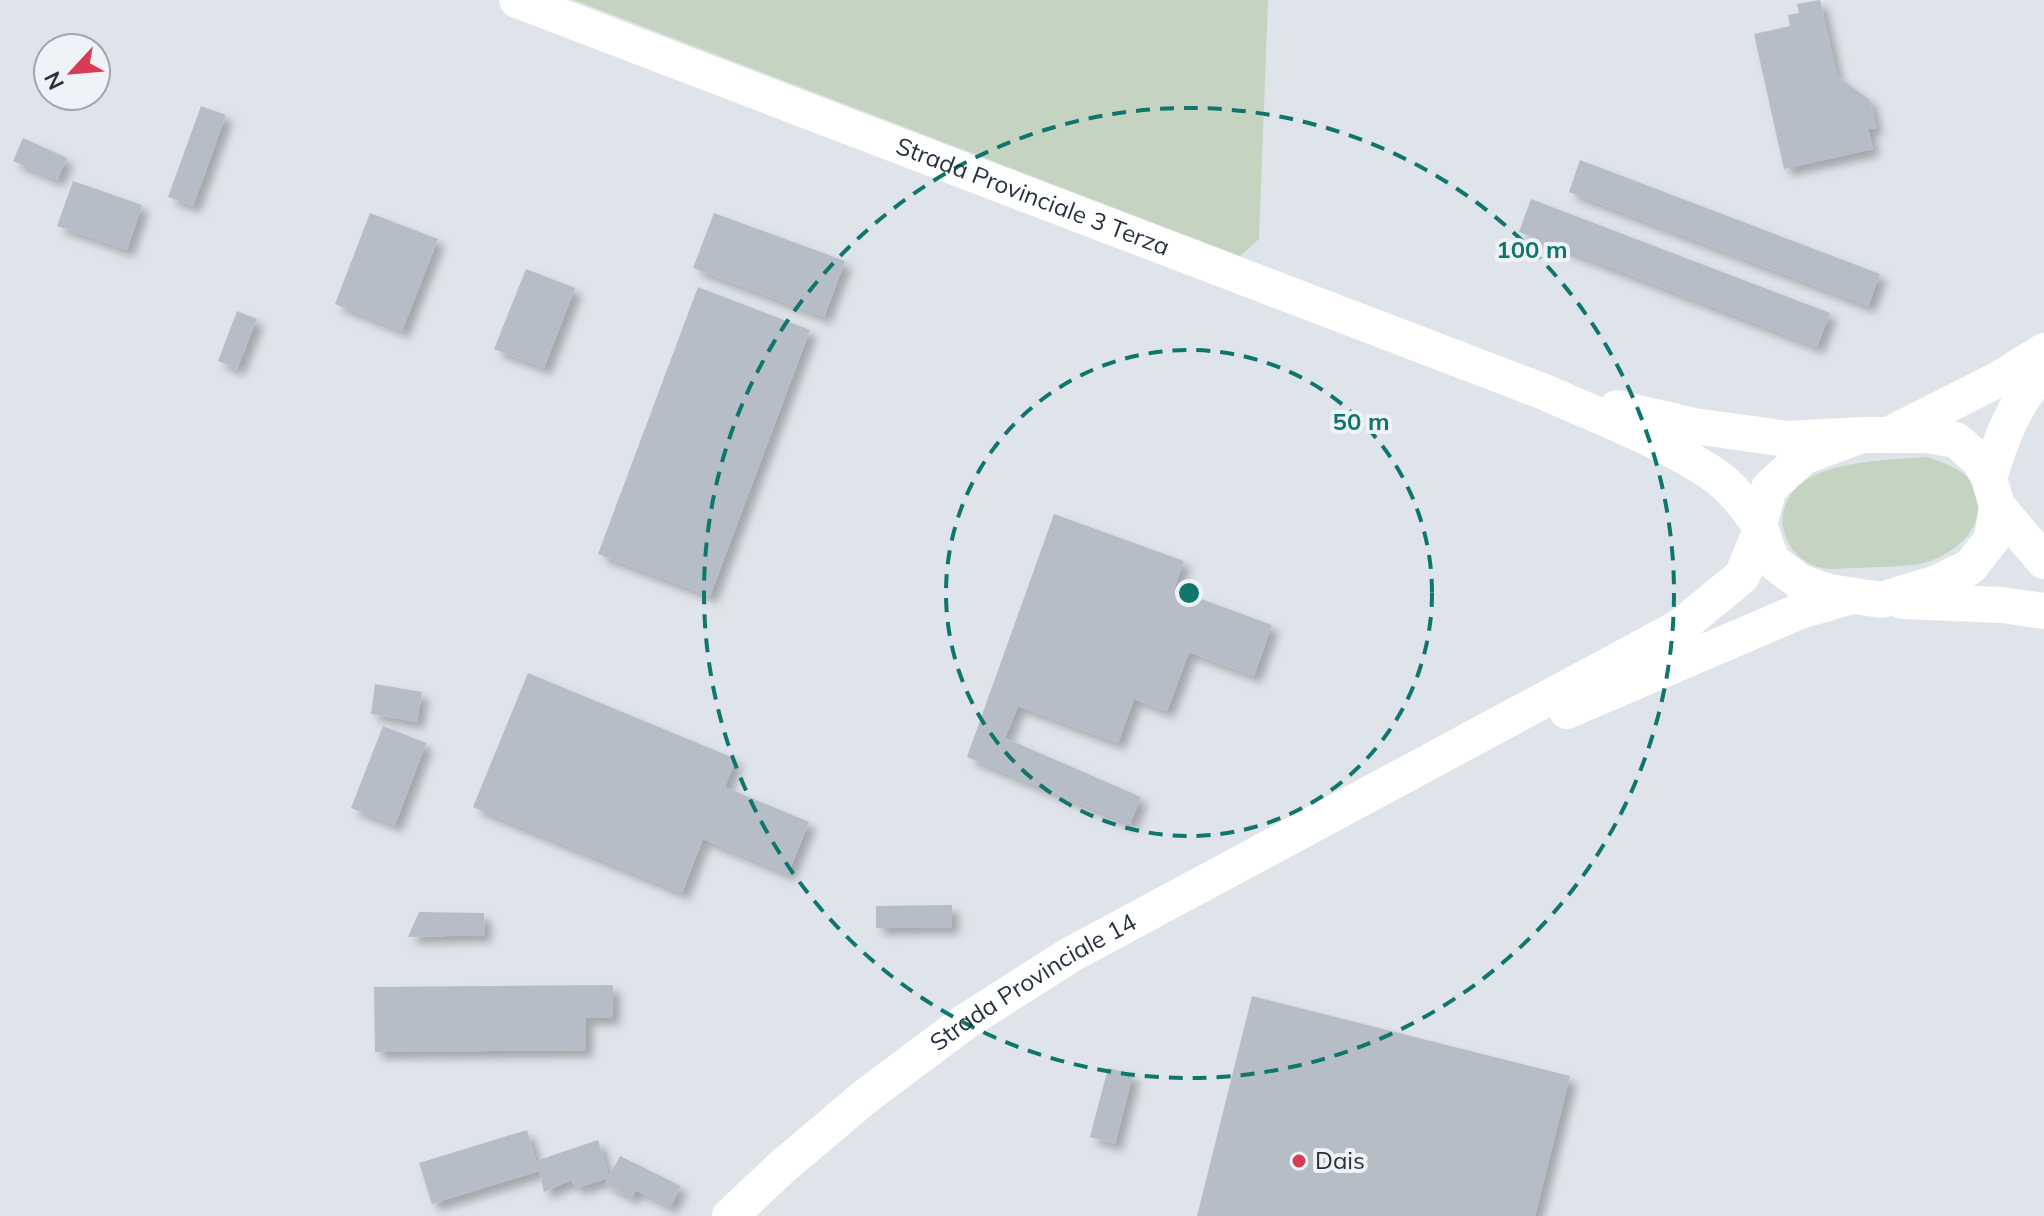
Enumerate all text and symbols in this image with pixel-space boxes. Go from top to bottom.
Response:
north arrow [32,32,112,112]
text: N [38,67,70,94]
street label: Strada Provinciale 3 Terza [892,130,1174,262]
text: 100 m [1496,234,1568,264]
text: 50 m [1333,406,1389,436]
centre of rings [1175,579,1203,607]
street label: Strada Provinciale 14 [924,906,1141,1057]
place label: Dais [1315,1145,1365,1175]
marker: Dais [1290,1152,1308,1170]

